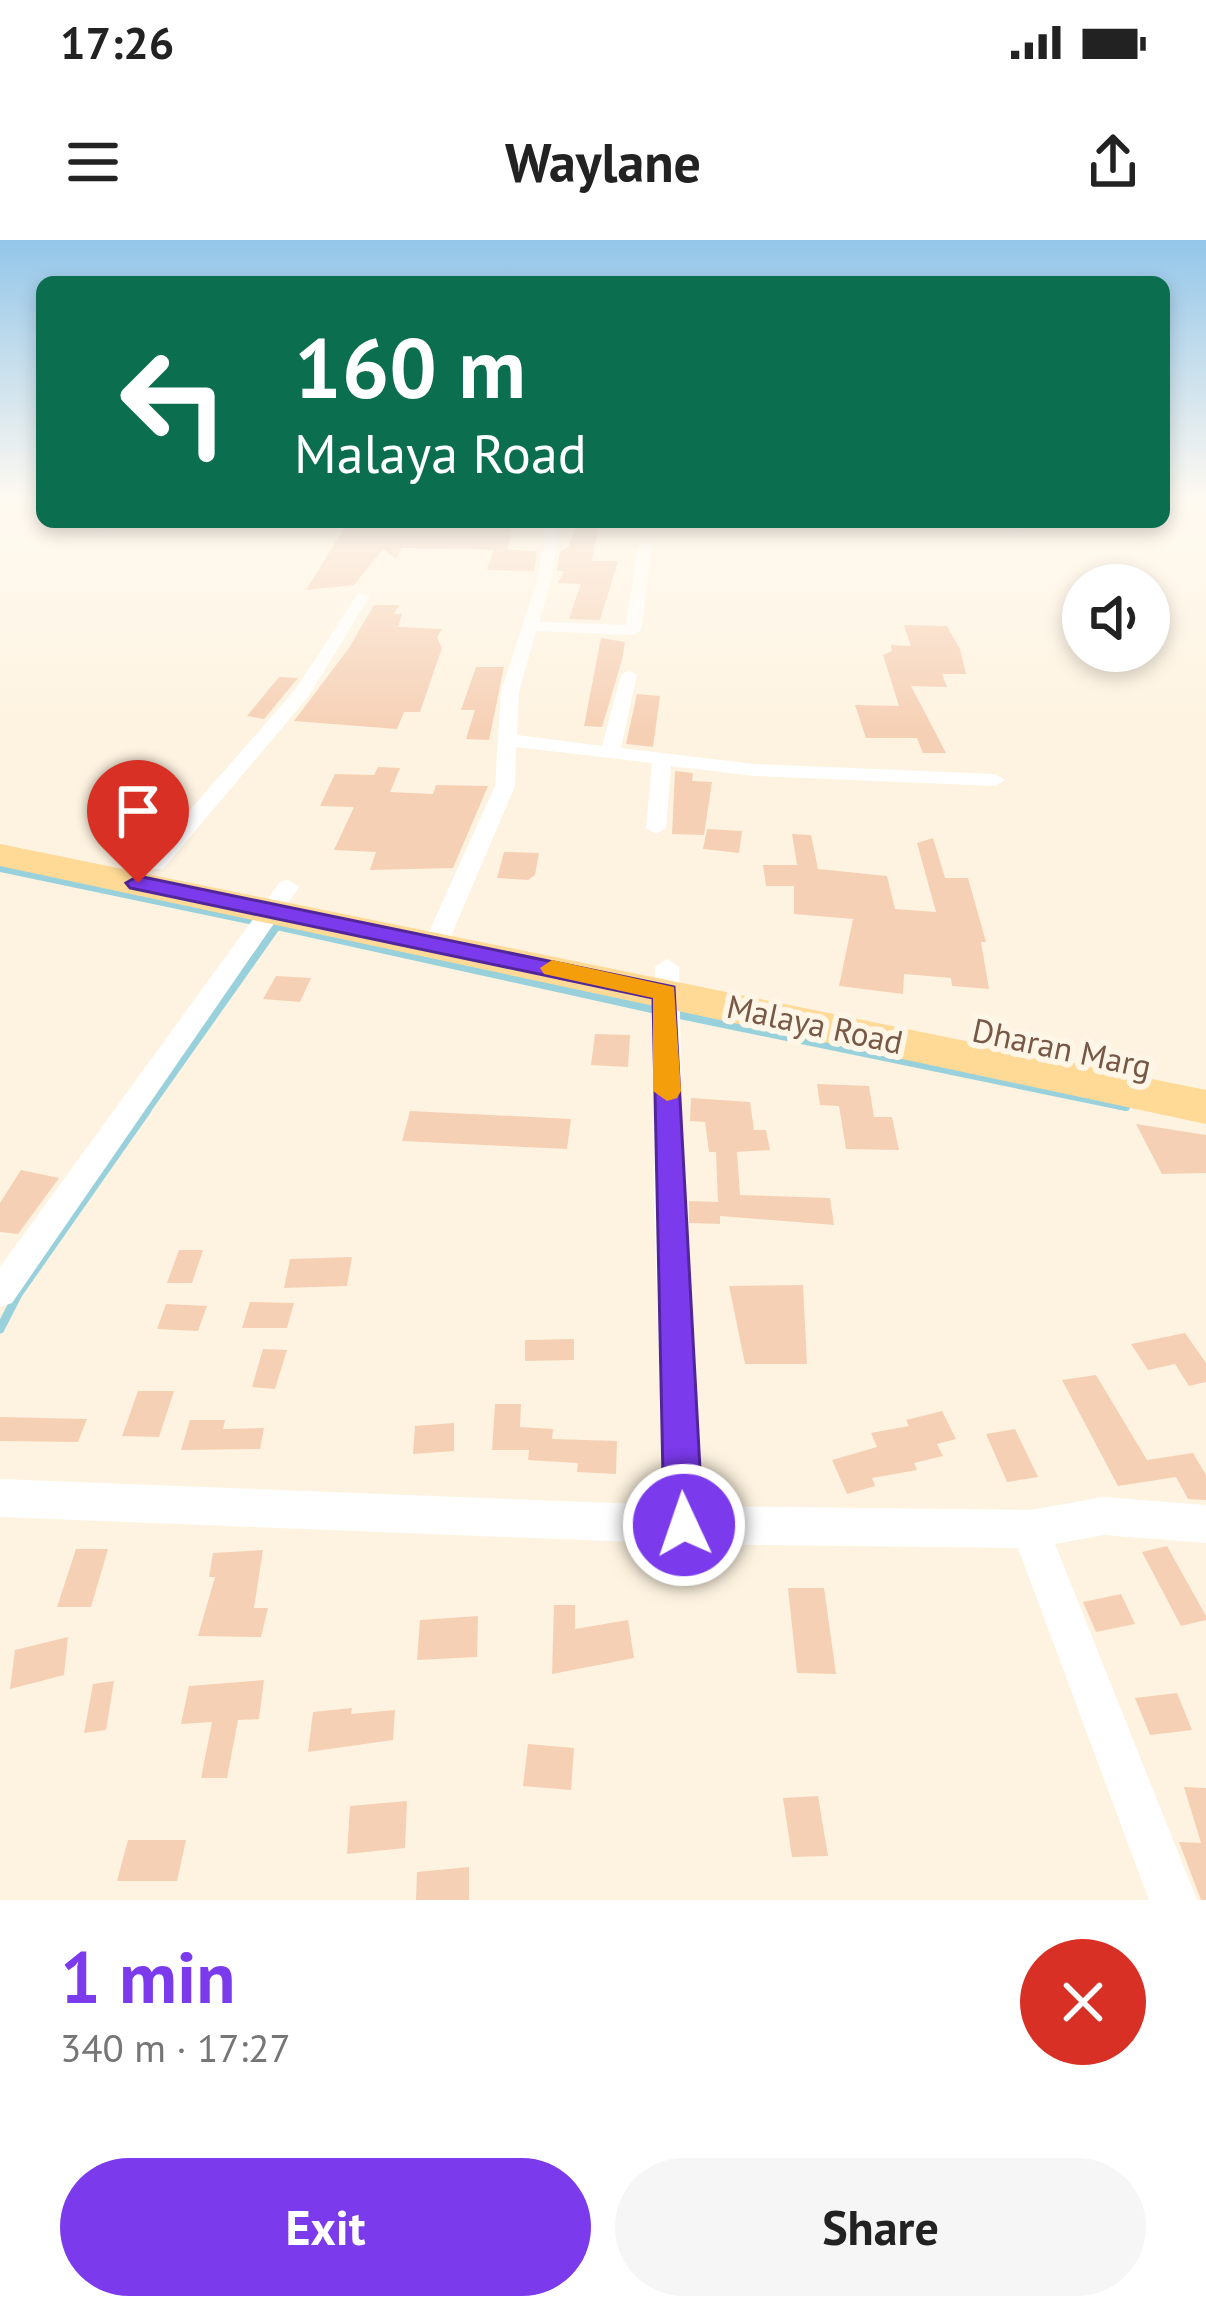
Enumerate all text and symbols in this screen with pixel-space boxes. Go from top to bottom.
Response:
text: 17:26 [60,13,174,71]
text: Waylane [505,127,701,197]
icon: menu [60,129,126,195]
icon: share [1080,129,1146,195]
text: 160 m [294,312,526,421]
icon: left [96,324,252,480]
text: Malaya Road [294,418,587,488]
map controls [1062,564,1170,672]
button: sound [1062,564,1170,672]
pin [87,760,189,883]
icon: arrive [105,778,171,844]
street label: Malaya Road [723,984,907,1063]
street label: Dharan Marg [969,1008,1156,1087]
position arrow [621,1462,747,1588]
text: 1 min [60,1930,236,2023]
button: close [1020,1939,1146,2065]
text: 340 m · 17:27 [60,2022,291,2073]
button: Exit [60,2158,591,2296]
button: Share [615,2158,1146,2296]

